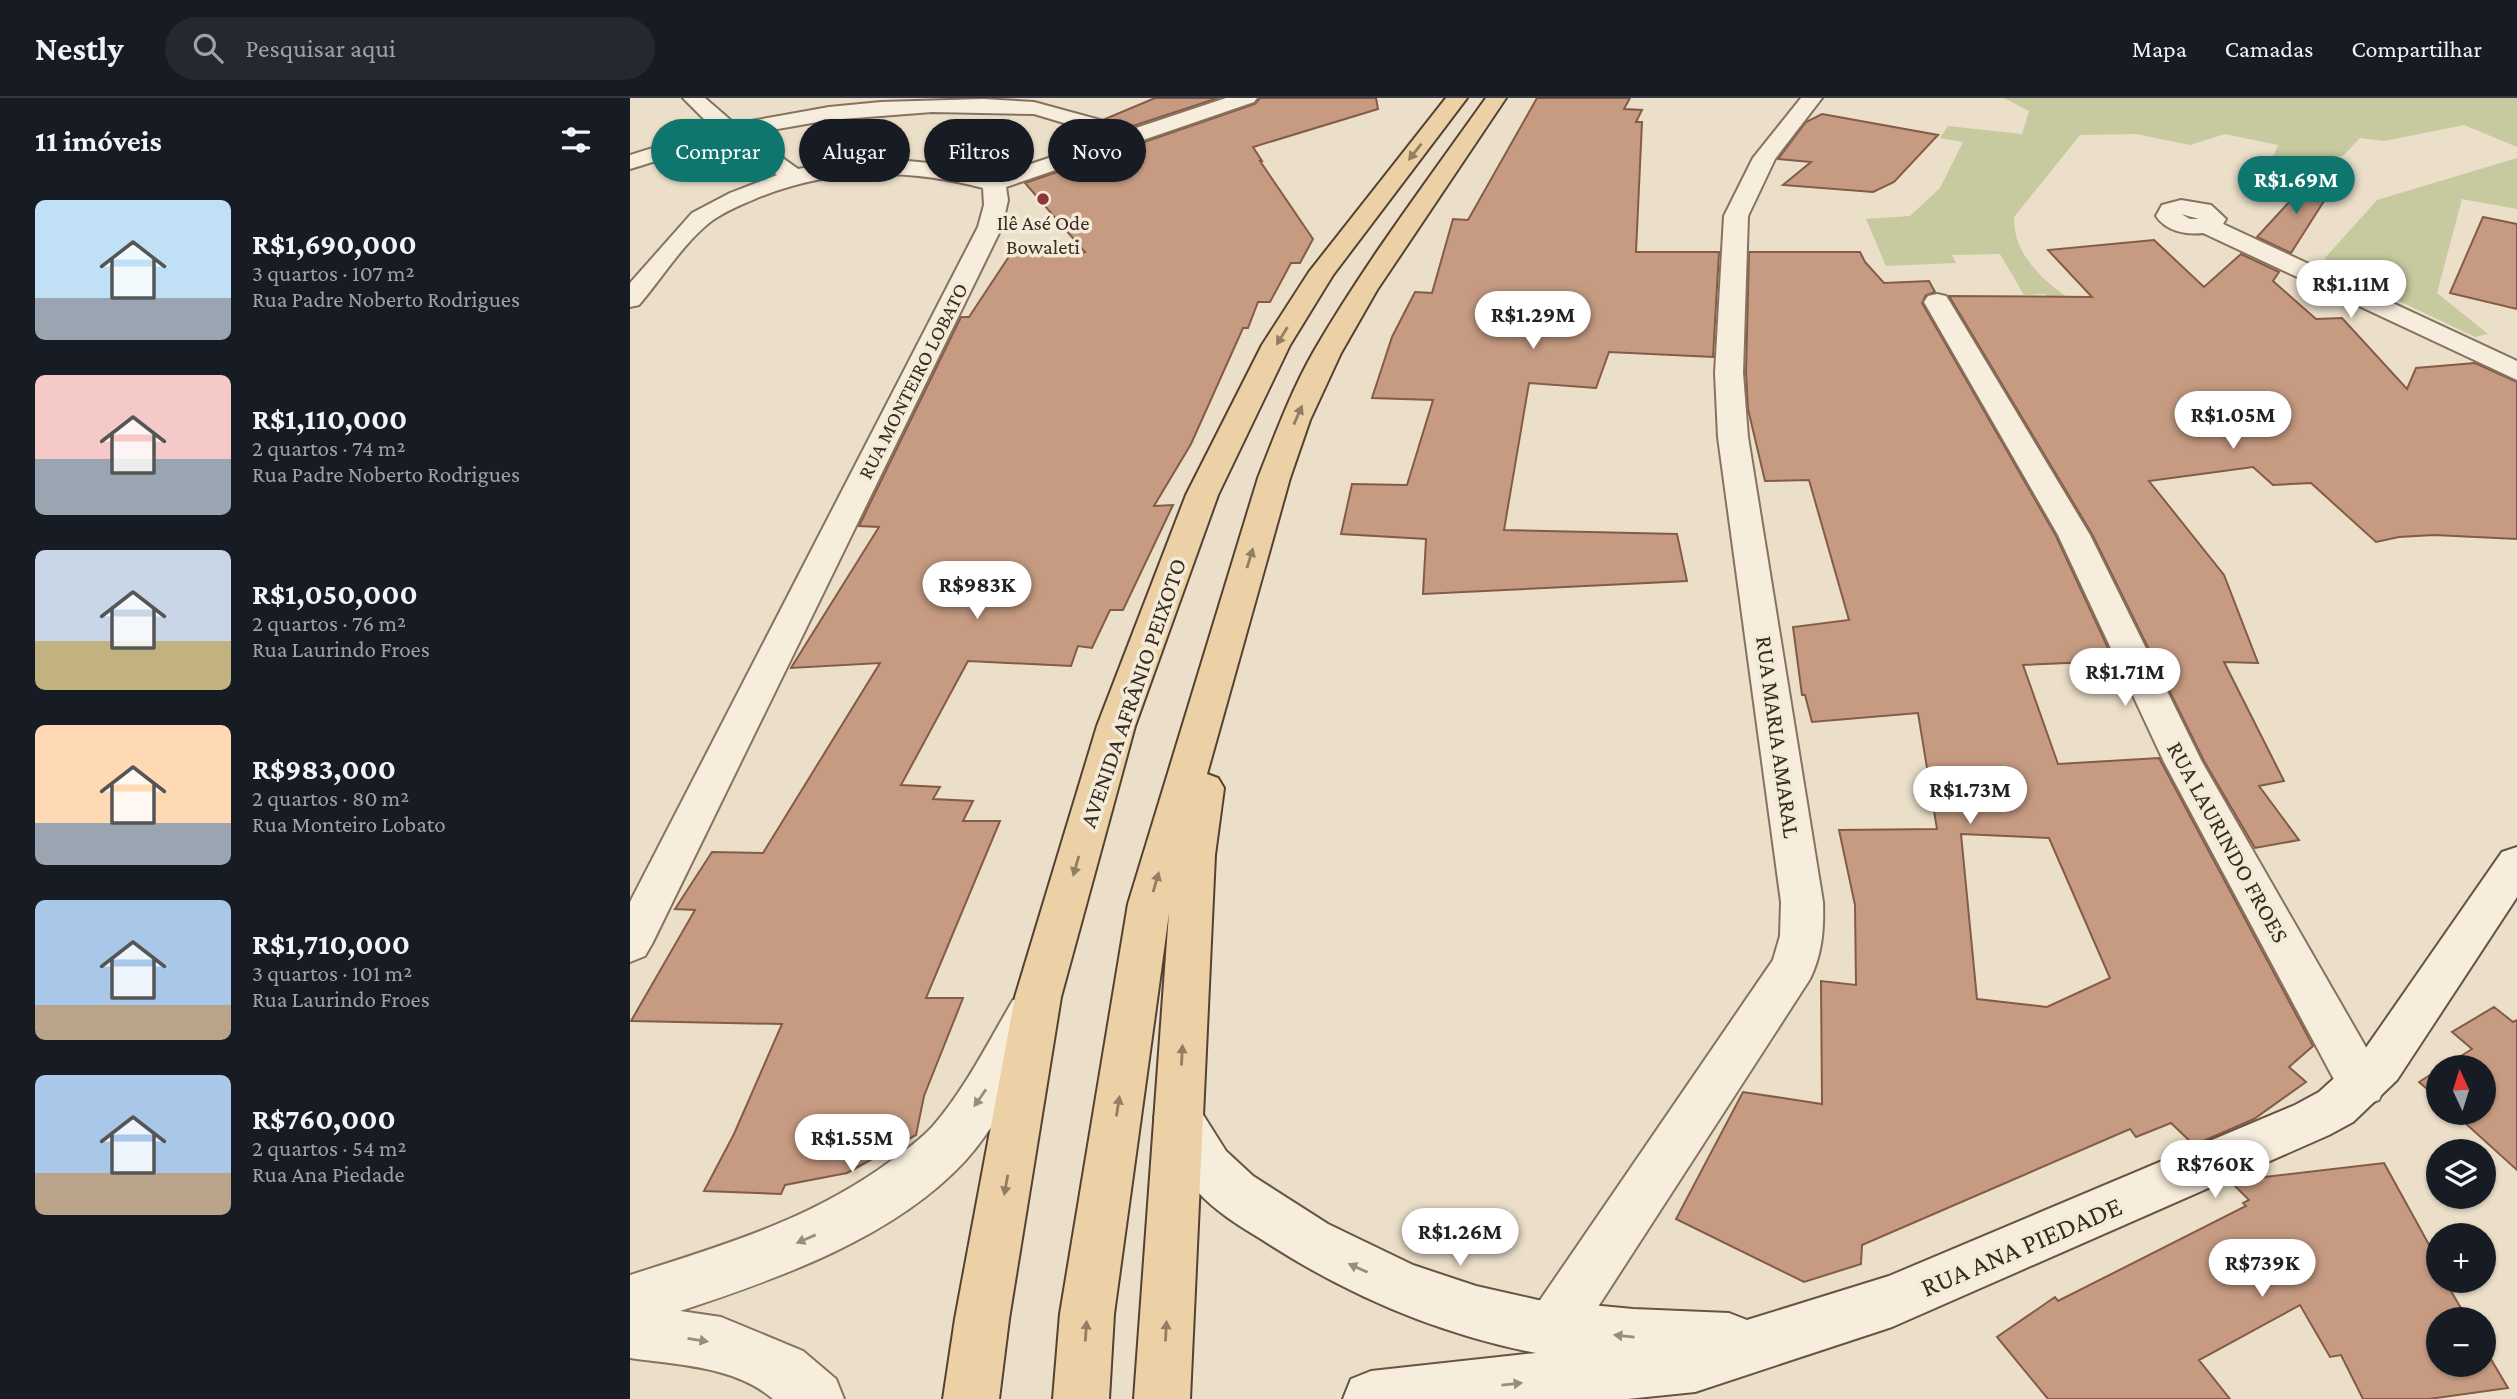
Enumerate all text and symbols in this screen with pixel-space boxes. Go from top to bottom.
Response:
search box [165,17,655,80]
icon: search [189,29,227,67]
text: Nestly [35,30,123,67]
text: Pesquisar aqui [245,34,396,63]
text: Mapa [2132,35,2187,62]
text: Camadas [2225,35,2313,62]
text: Compartilhar [2351,35,2482,62]
chip: Comprar [651,119,785,182]
chip: Alugar [799,119,910,182]
chip: Filtros [924,119,1034,182]
chip: Novo [1048,119,1146,182]
icon: filters [557,121,595,159]
text: 11 imóveis [35,124,162,157]
one-way arrow [1409,143,1423,161]
pin: R$1.69M [2231,156,2361,216]
text: R$1.69M [2254,166,2338,192]
marker: Ilê Asé Ode Bowaleti [1035,191,1051,207]
place label: Ilê Asé Ode Bowaleti [997,211,1089,259]
text: R$1,690,000 [252,227,417,260]
icon: home [91,228,175,312]
text: 3 quartos · 107 m² [252,260,415,286]
pin: R$1.11M [2286,260,2416,320]
text: R$1.11M [2312,270,2390,296]
street label: RUA MONTEIRO LOBATO [853,279,973,483]
text: Rua Padre Noberto Rodrigues [252,286,520,312]
pin: R$1.29M [1468,292,1598,351]
text: R$1.29M [1491,301,1575,327]
one-way arrow [1275,326,1288,346]
pin: R$1.05M [2168,392,2298,451]
text: R$1.05M [2191,401,2276,427]
text: R$1,110,000 [252,402,407,435]
icon: home [91,403,175,487]
one-way arrow [1293,404,1304,425]
text: 2 quartos · 74 m² [252,435,405,461]
text: Rua Padre Noberto Rodrigues [252,461,520,487]
one-way arrow [1245,547,1256,568]
street label: AVENIDA AFRÂNIO PEIXOTO [1074,555,1191,831]
pin: R$983K [920,561,1034,621]
text: R$983K [938,571,1016,597]
text: R$1,050,000 [252,577,418,610]
icon: home [91,578,175,662]
text: 2 quartos · 76 m² [252,610,406,636]
street label: RUA MARIA AMARAL [1751,634,1806,840]
text: Rua Laurindo Froes [252,636,430,662]
pin: R$1.71M [2060,648,2190,708]
text: R$1.71M [2085,658,2165,684]
street label: RUA LAURINDO FROES [2162,737,2295,947]
text: R$983,000 [252,752,396,785]
icon: home [91,753,175,837]
pin: R$1.73M [1905,766,2035,826]
text: R$1.73M [1929,776,2011,802]
text: 2 quartos · 80 m² [252,785,409,811]
text: Rua Monteiro Lobato [252,811,446,837]
one-way arrow [1070,856,1081,878]
one-way arrow [1151,871,1161,892]
text: R$1,710,000 [252,927,410,960]
icon: home [91,928,175,1012]
text: 3 quartos · 101 m² [252,960,412,986]
text: Rua Laurindo Froes [252,986,430,1012]
one-way arrow [1177,1044,1188,1066]
north arrow [2426,1055,2496,1125]
map controls [2426,1055,2496,1377]
one-way arrow [973,1089,987,1107]
one-way arrow [1113,1095,1124,1117]
text: R$760,000 [252,1102,396,1135]
icon: home [91,1103,175,1187]
pin: R$1.55M [787,1114,917,1174]
text: R$1.55M [811,1124,893,1150]
text: 2 quartos · 54 m² [252,1135,407,1161]
button: layers [2426,1139,2496,1209]
pin: R$760K [2158,1140,2272,1200]
text: R$760K [2176,1150,2254,1176]
text: Rua Ana Piedade [252,1161,405,1187]
one-way arrow [1000,1174,1011,1196]
street label: RUA ANA PIEDADE [1916,1190,2126,1303]
pin: R$1.26M [1395,1208,1525,1268]
text: R$1.26M [1418,1218,1502,1244]
button: + [2426,1223,2496,1293]
one-way arrow [796,1234,817,1245]
pin: R$739K [2205,1240,2319,1299]
text: R$739K [2225,1249,2299,1275]
one-way arrow [1348,1262,1369,1273]
button: − [2426,1307,2496,1377]
one-way arrow [1080,1320,1091,1342]
one-way arrow [1161,1320,1172,1342]
one-way arrow [1613,1330,1635,1341]
one-way arrow [687,1335,709,1346]
one-way arrow [1501,1378,1523,1389]

